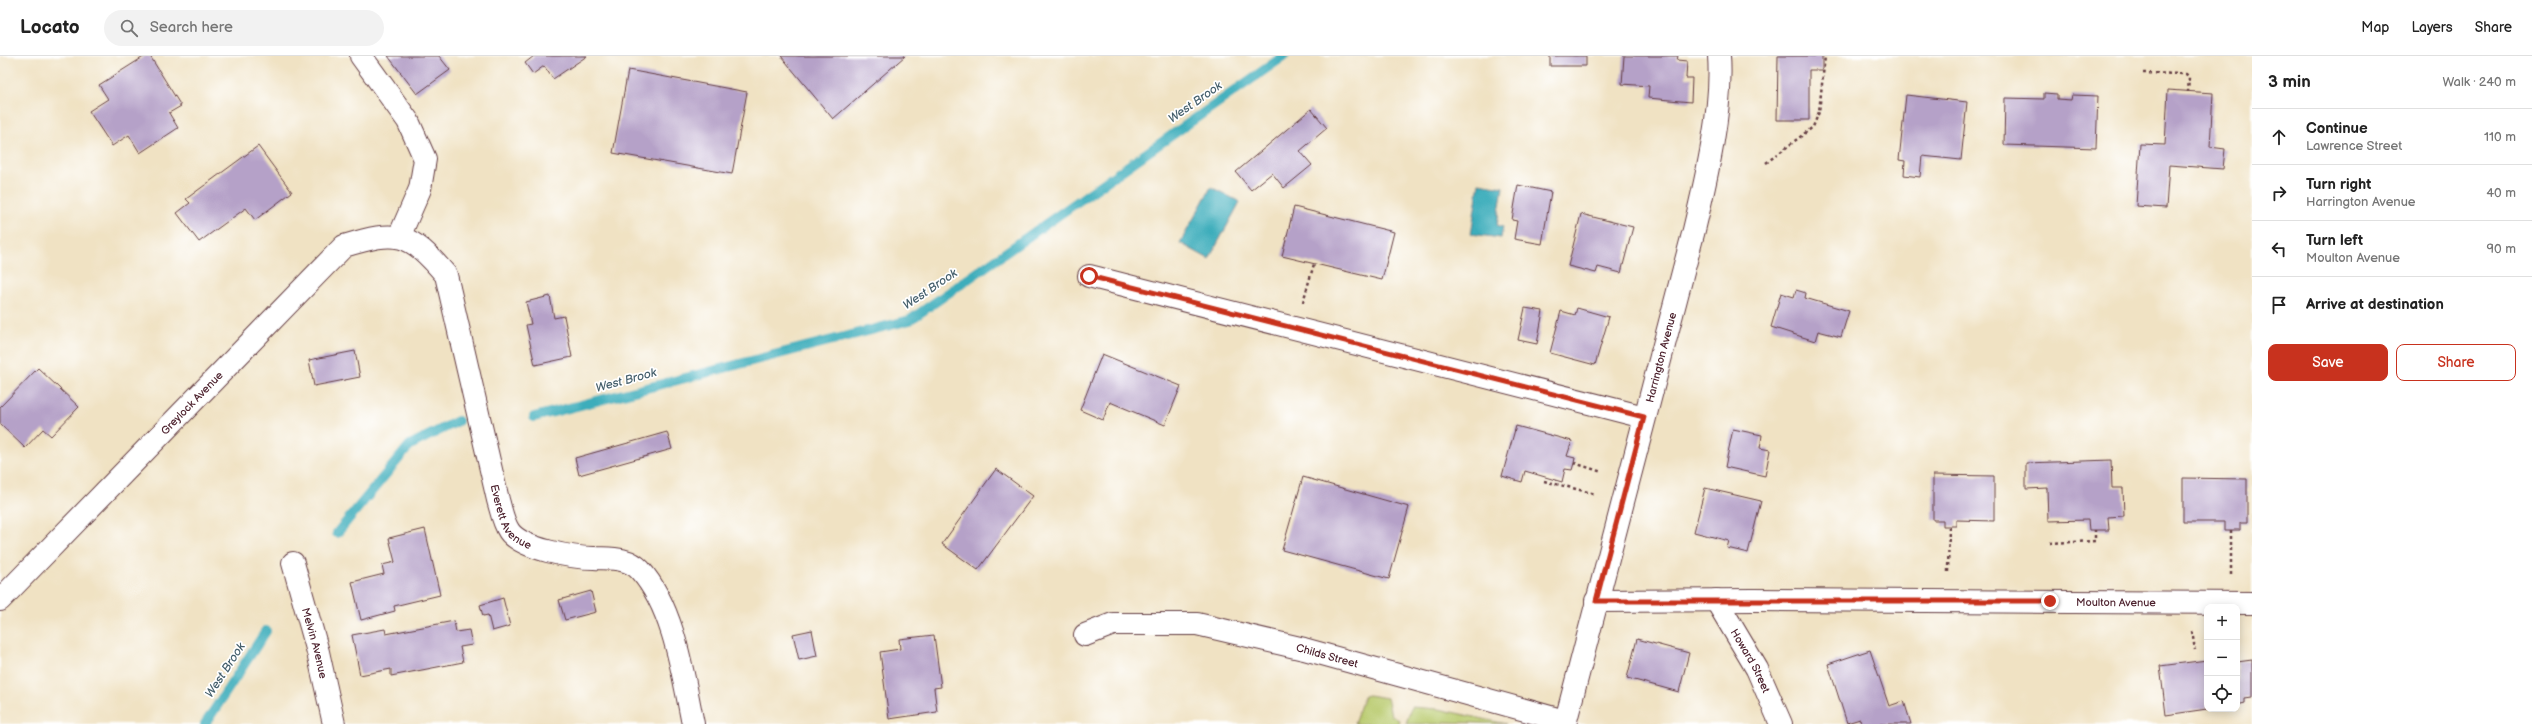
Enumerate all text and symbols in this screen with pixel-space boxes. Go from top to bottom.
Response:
search box [104,10,384,46]
text: Locato [20,16,80,39]
icon: search [118,17,140,39]
text: Search here [150,18,233,37]
text: Map [2361,19,2389,36]
text: Layers [2411,19,2453,36]
text: Share [2475,19,2512,36]
text: 3 min [2268,72,2311,92]
text: Walk · 240 m [2442,74,2516,90]
water label: West Brook [1165,78,1226,126]
text: Continue [2306,119,2368,138]
icon: ahead [2268,126,2290,148]
text: 110 m [2484,129,2516,145]
text: Lawrence Street [2306,138,2402,154]
text: Turn right [2306,175,2371,194]
icon: right [2268,182,2290,204]
text: 40 m [2486,185,2516,201]
text: Harrington Avenue [2306,194,2416,210]
text: Turn left [2306,231,2363,250]
icon: left [2268,238,2290,260]
text: 90 m [2487,241,2516,257]
text: Moulton Avenue [2306,250,2400,266]
water label: West Brook [900,265,961,313]
route start [1080,267,1098,285]
icon: arrive [2268,294,2290,316]
text: Arrive at destination [2306,295,2444,314]
street label: Harrington Avenue [1643,310,1679,404]
button: Save [2268,344,2388,381]
button: Share [2396,344,2516,381]
water label: West Brook [594,365,659,396]
street label: Greylock Avenue [158,368,226,438]
street label: Everett Avenue [488,483,534,552]
route end [2041,592,2059,610]
street label: Moulton Avenue [2076,596,2156,609]
map controls [2204,604,2240,712]
button: + [2204,604,2240,640]
street label: Melvin Avenue [299,606,330,680]
street label: Howard Street [1728,627,1773,695]
water label: West Brook [202,639,249,701]
button: − [2204,640,2240,676]
street label: Childs Street [1295,641,1360,671]
button: locate [2204,676,2240,712]

